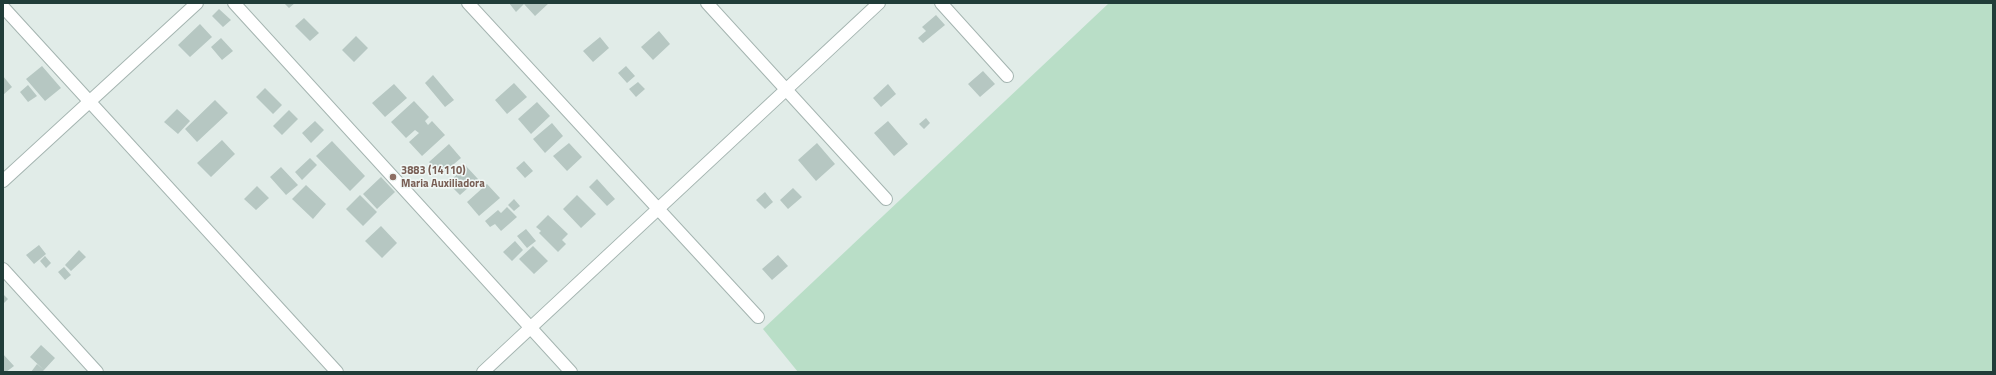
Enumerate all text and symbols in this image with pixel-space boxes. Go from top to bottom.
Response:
place label: 3883 (14110) Maria Auxiliadora [401,164,485,190]
marker: 3883 (14110) Maria Auxiliadora [388,172,398,182]

